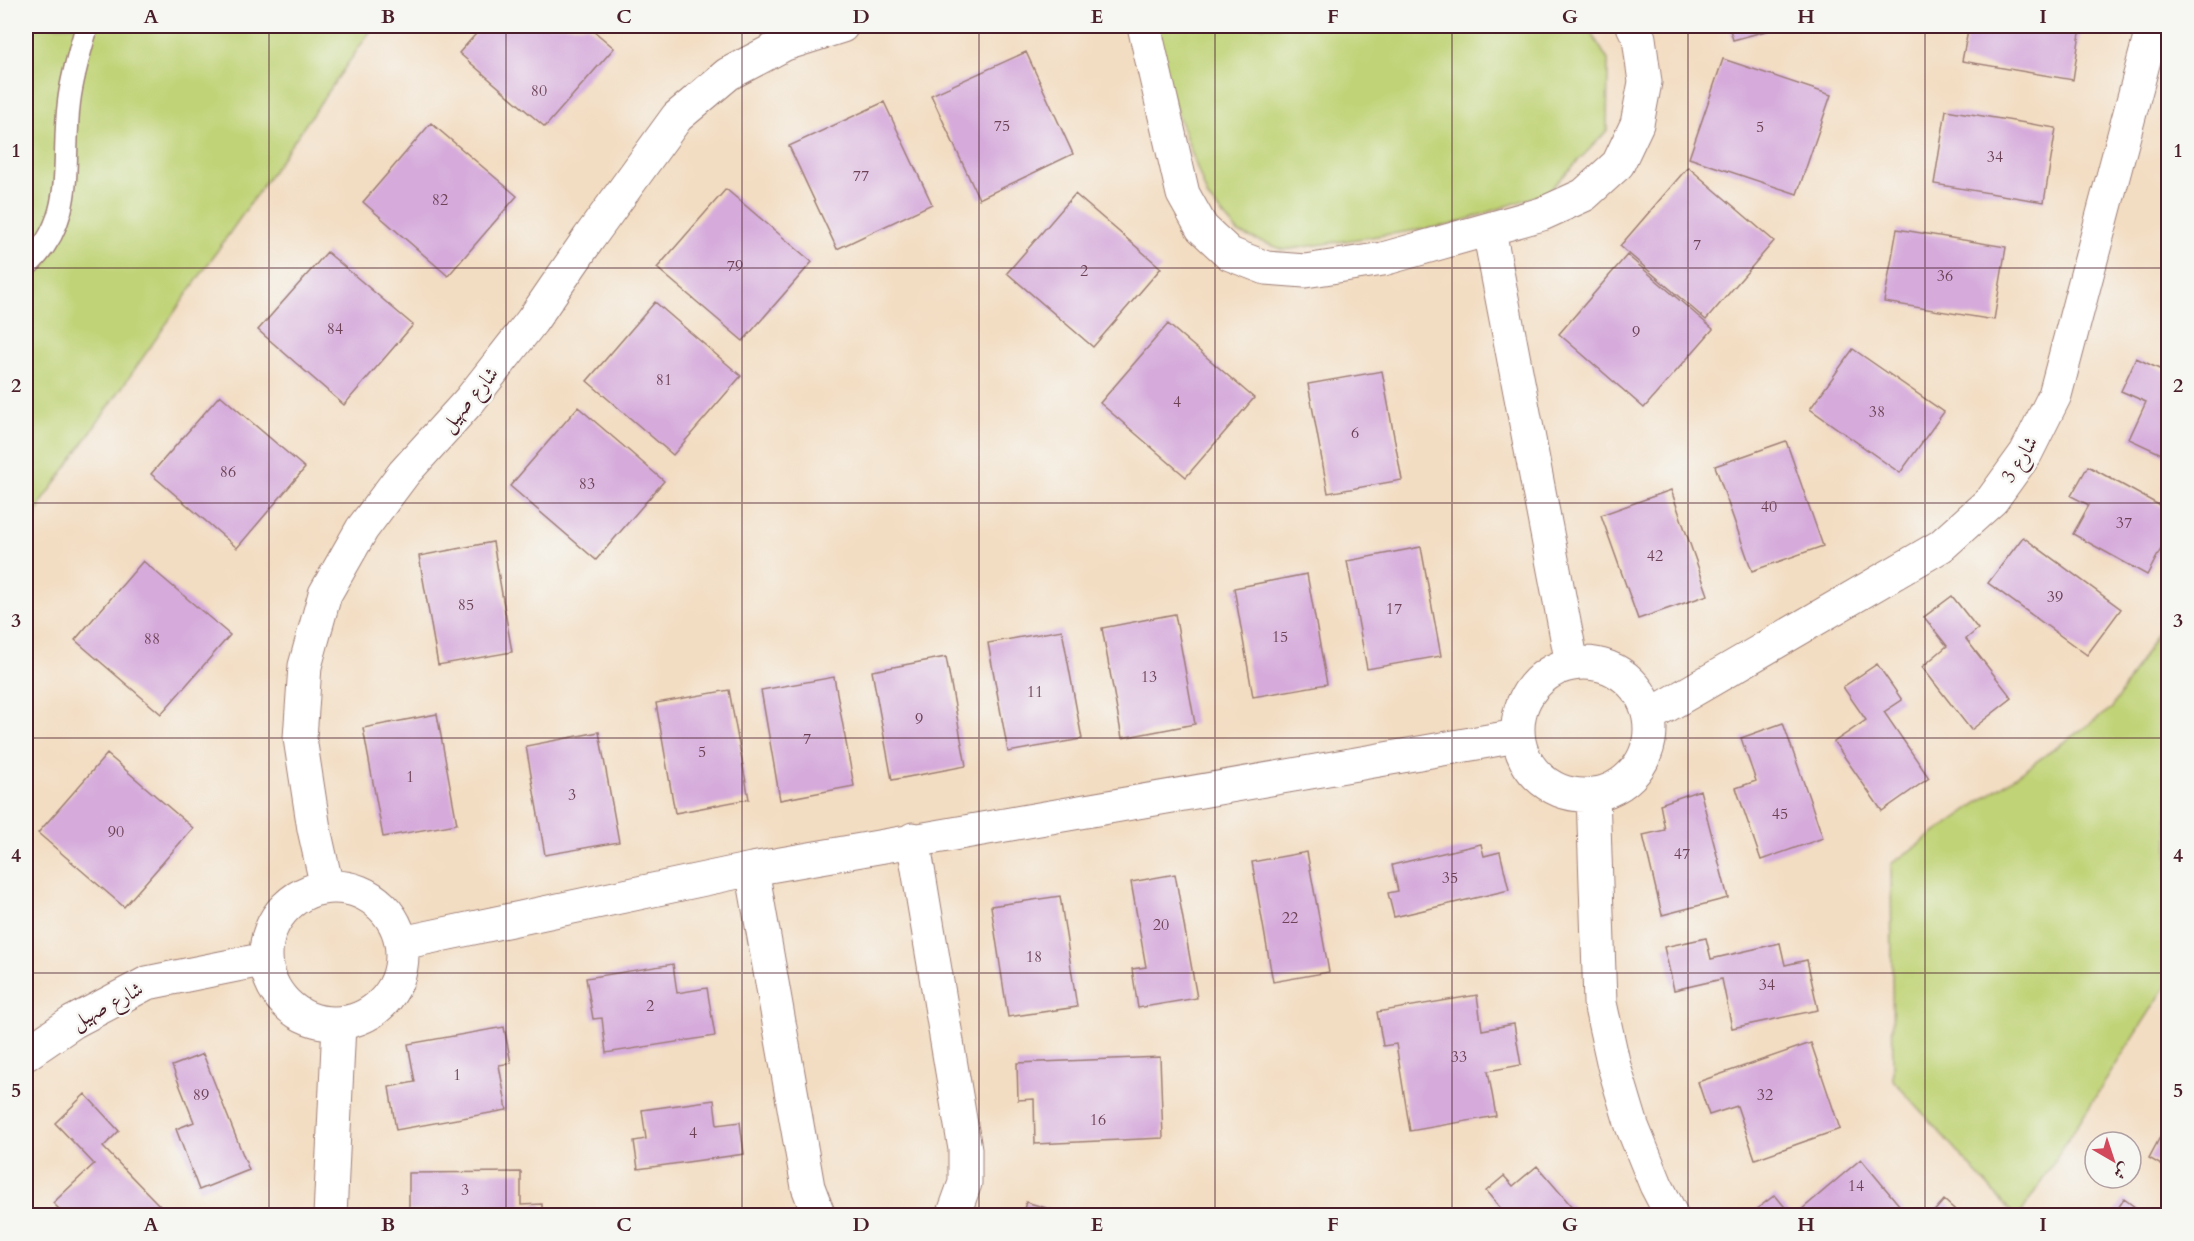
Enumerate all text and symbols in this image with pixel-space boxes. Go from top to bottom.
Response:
text: A [143,3,159,30]
text: B [381,3,395,30]
text: C [616,3,632,30]
text: D [852,3,870,30]
text: E [1091,3,1103,30]
text: F [1327,3,1339,30]
text: G [1562,3,1578,30]
text: H [1797,3,1815,30]
text: I [2039,3,2047,30]
house number: 80 [531,80,547,102]
house number: 75 [994,115,1010,137]
house number: 5 [1756,116,1764,138]
text: 1 [11,137,21,164]
text: 1 [2173,137,2183,164]
house number: 34 [1987,146,2003,168]
house number: 77 [853,165,869,187]
house number: 82 [432,189,448,211]
house number: 7 [1693,234,1701,256]
house number: 79 [727,255,743,277]
house number: 2 [1080,260,1088,282]
house number: 36 [1937,265,1953,287]
house number: 84 [327,318,343,340]
house number: 9 [1632,321,1640,343]
street label: شارع صهيل [434,361,508,440]
house number: 81 [656,369,672,391]
text: 2 [11,372,21,399]
text: 2 [2173,372,2183,399]
house number: 4 [1173,391,1181,413]
house number: 38 [1869,401,1885,423]
house number: 6 [1351,422,1359,444]
street label: 3 شارع [1995,431,2048,490]
house number: 86 [220,461,236,483]
house number: 83 [579,473,595,495]
house number: 40 [1761,496,1777,518]
house number: 37 [2116,512,2132,534]
house number: 42 [1647,545,1663,567]
house number: 39 [2047,586,2063,608]
house number: 85 [458,594,474,616]
house number: 17 [1386,598,1402,620]
text: 3 [11,607,21,634]
text: 3 [2173,607,2183,634]
house number: 15 [1272,626,1288,648]
house number: 88 [144,628,160,650]
house number: 13 [1141,666,1157,688]
house number: 11 [1027,681,1043,703]
house number: 9 [915,708,923,730]
house number: 7 [803,728,811,750]
house number: 5 [698,741,706,763]
house number: 1 [406,766,414,788]
house number: 3 [568,784,576,806]
house number: 45 [1772,803,1788,825]
house number: 90 [108,821,124,843]
text: 4 [11,842,21,869]
text: 4 [2173,842,2183,869]
house number: 47 [1674,843,1690,865]
house number: 35 [1442,867,1458,889]
house number: 22 [1282,907,1298,929]
house number: 20 [1153,914,1169,936]
house number: 18 [1026,946,1042,968]
house number: 34 [1759,974,1775,996]
street label: شارع صهيل [67,975,150,1039]
house number: 2 [646,995,654,1017]
house number: 33 [1451,1046,1467,1068]
house number: 1 [453,1064,461,1086]
text: 5 [11,1077,21,1104]
text: 5 [2173,1077,2183,1104]
house number: 89 [193,1084,209,1106]
house number: 32 [1757,1084,1773,1106]
house number: 16 [1090,1109,1106,1131]
house number: 4 [689,1122,697,1144]
north arrow [2083,1130,2143,1190]
text: ش [2109,1157,2135,1184]
house number: 14 [1848,1175,1864,1197]
house number: 3 [461,1179,469,1201]
text: A [143,1211,159,1238]
text: B [381,1211,395,1238]
text: C [616,1211,632,1238]
text: D [852,1211,870,1238]
text: E [1091,1211,1103,1238]
text: F [1327,1211,1339,1238]
text: G [1562,1211,1578,1238]
text: H [1797,1211,1815,1238]
text: I [2039,1211,2047,1238]

